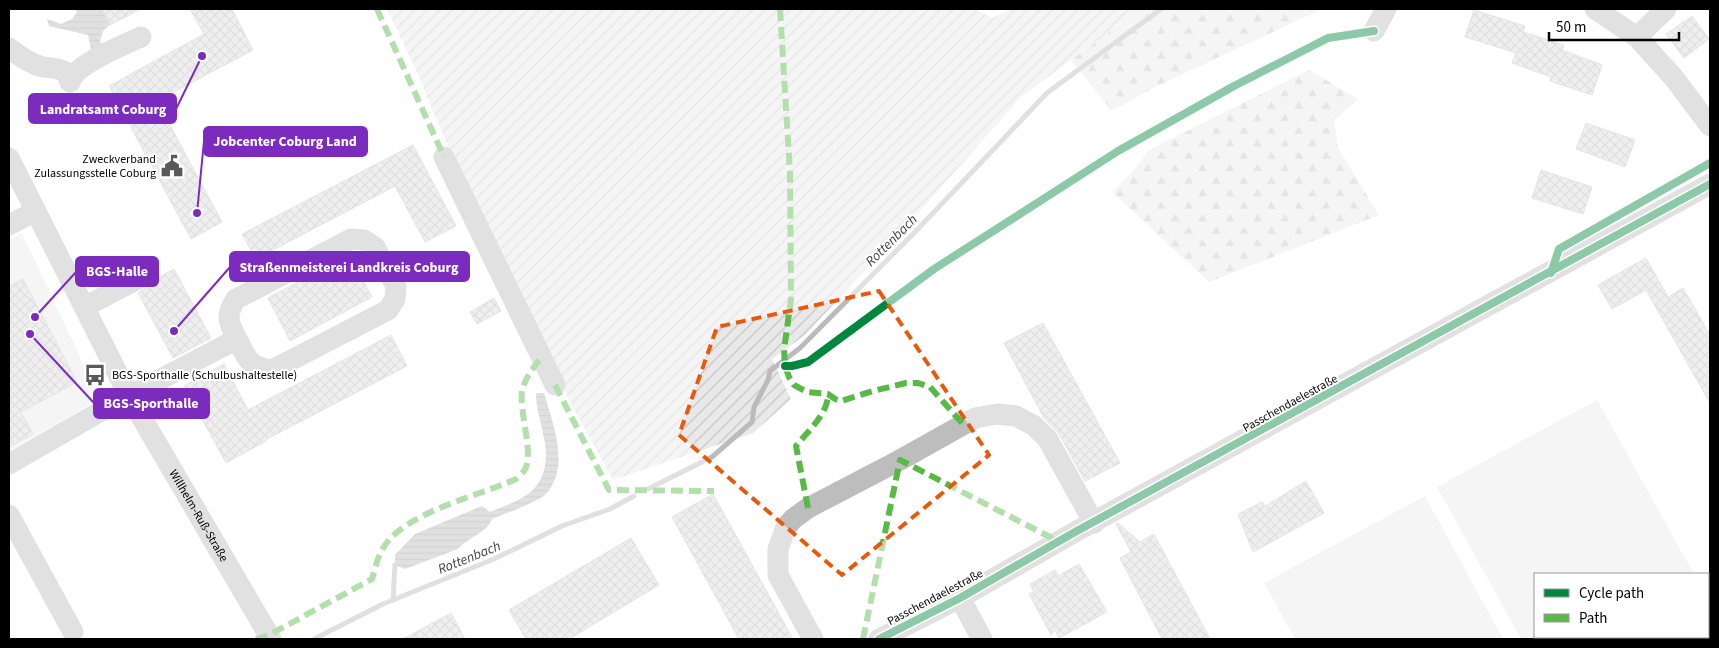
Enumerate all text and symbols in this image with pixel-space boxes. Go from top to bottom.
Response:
scale bar [1549,10,1679,42]
text: 50 m [1556,17,1586,38]
callout: Landratsamt Coburg [29,94,176,123]
text: Landratsamt Coburg [40,100,167,120]
callout: Jobcenter Coburg Land [204,127,367,156]
text: Jobcenter Coburg Land [213,132,357,152]
place label: Zweckverband Zulassungsstelle Coburg [34,151,156,182]
public building icon: Zweckverband Zulassungsstelle Coburg [159,153,185,179]
water label: Rottenbach [861,210,922,271]
callout: Straßenmeisterei Landkreis Coburg [230,252,469,281]
callout: BGS-Halle [76,257,158,286]
text: Straßenmeisterei Landkreis Coburg [240,258,459,278]
text: BGS-Halle [86,262,148,282]
bus stop icon: BGS-Sporthalle (Schulbushaltestelle) [82,362,108,388]
place label: BGS-Sporthalle (Schulbushaltestelle) [112,367,297,384]
street label: Passchendaelestraße [1240,370,1341,437]
callout: BGS-Sporthalle [94,389,209,418]
text: BGS-Sporthalle [104,394,198,414]
street label: Willhelm-Ruß-Straße [165,466,232,565]
water label: Rottenbach [435,536,504,580]
street label: Passchendaelestraße [884,565,986,630]
legend [1534,573,1709,638]
text: Cycle path [1579,583,1644,604]
text: Path [1579,608,1607,629]

